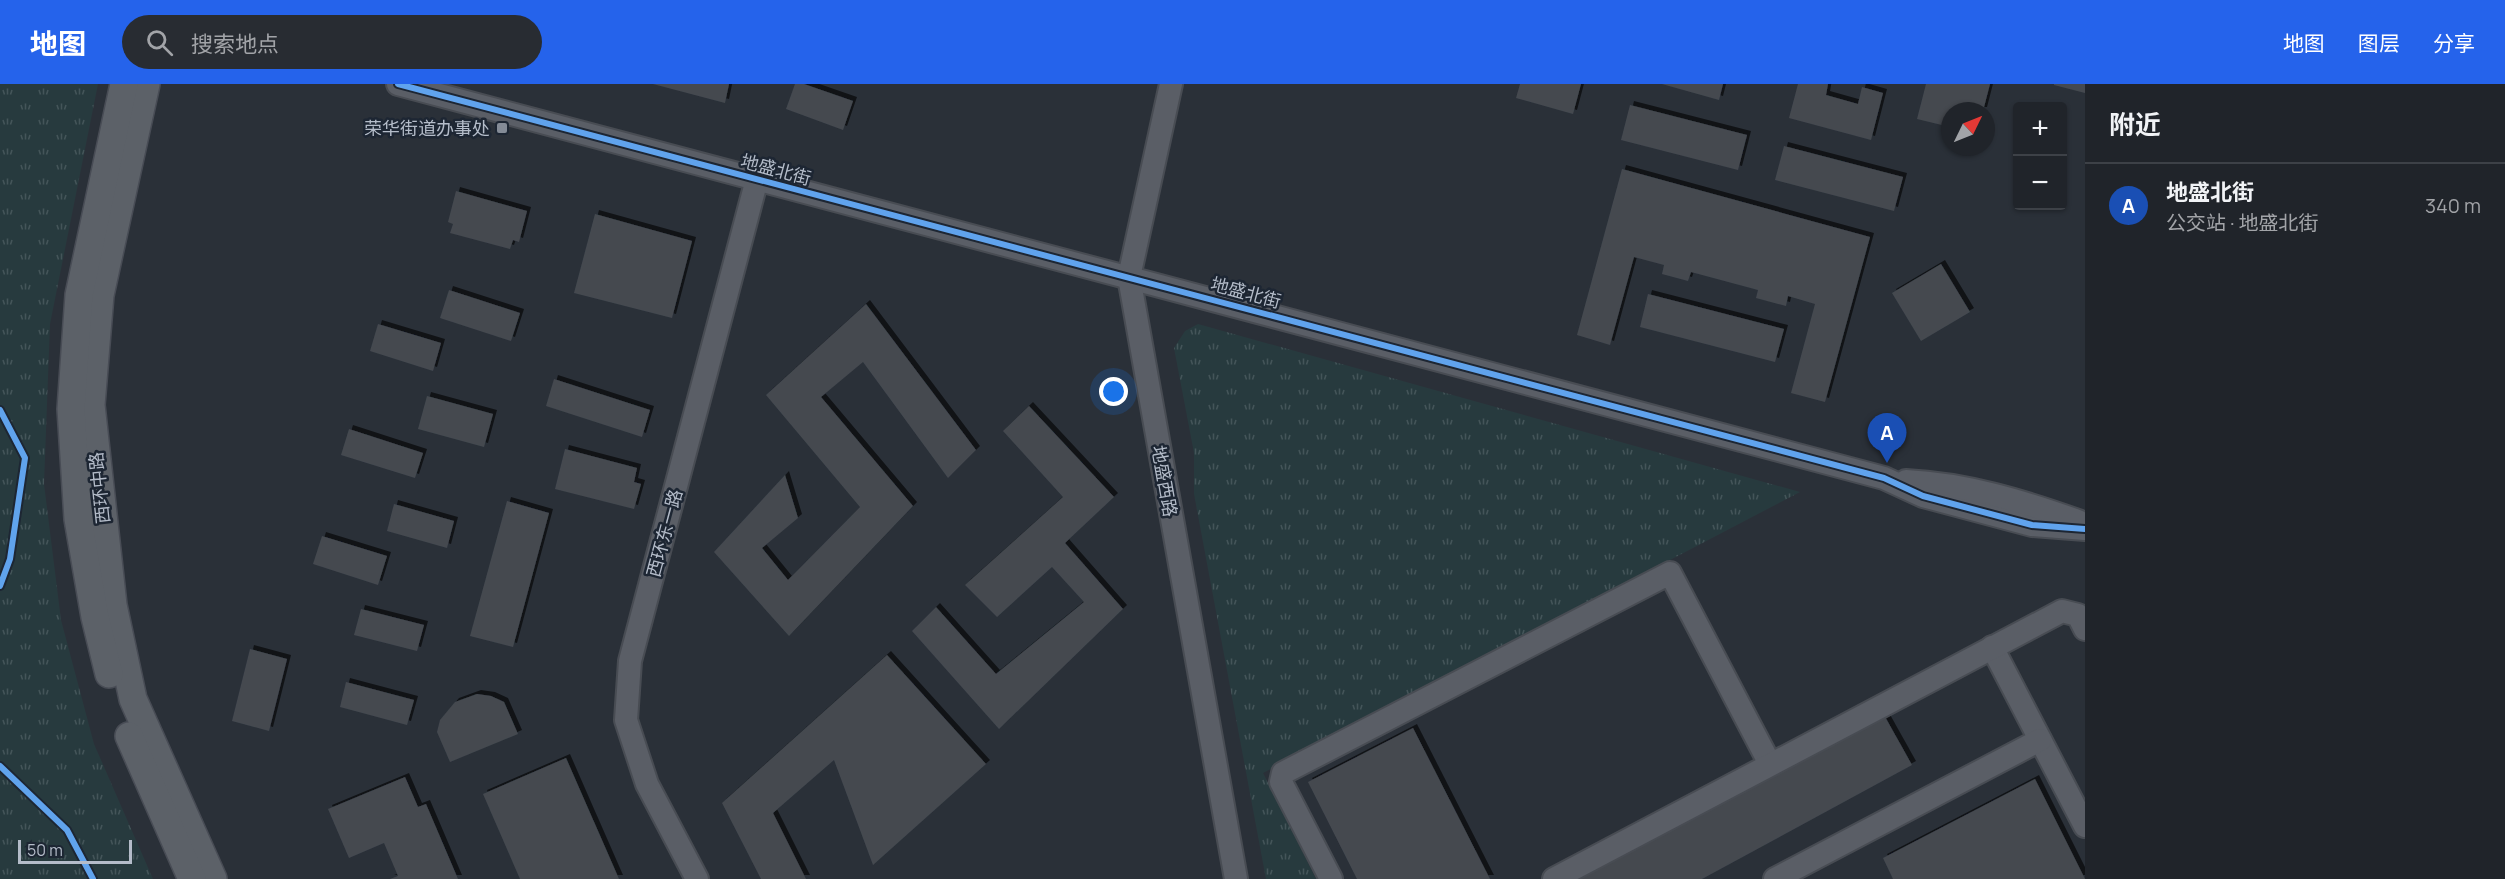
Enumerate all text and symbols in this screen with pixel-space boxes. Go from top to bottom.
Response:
search box [122,15,542,69]
text: 地图 [30,24,86,62]
icon: search [143,26,176,59]
text: 搜索地点 [191,29,279,59]
text: 地图 [2283,29,2325,57]
text: 图层 [2358,29,2400,57]
text: 分享 [2433,29,2475,57]
north arrow [1941,102,1995,156]
map controls [2013,102,2067,210]
button: + [2013,102,2067,156]
text: 附近 [2109,106,2161,142]
place label: 荣华街道办事处 [364,116,490,140]
marker: 荣华街道办事处 [495,121,509,135]
street label: 地盛北街 [738,148,814,190]
button: − [2013,156,2067,210]
text: 地盛北街 [2166,177,2254,207]
text: A [2122,192,2135,219]
text: 340 m [2425,192,2481,219]
text: 公交站 · 地盛北街 [2166,209,2319,236]
street label: 地盛北街 [1208,271,1284,313]
your location [1099,377,1128,406]
pin: A [1868,414,1906,463]
street label: 地盛西路 [1147,443,1183,519]
street label: 西环中路 [83,451,115,525]
street label: 西环东一路 [641,486,687,580]
scale bar [18,837,132,864]
text: 50 m [27,839,63,861]

